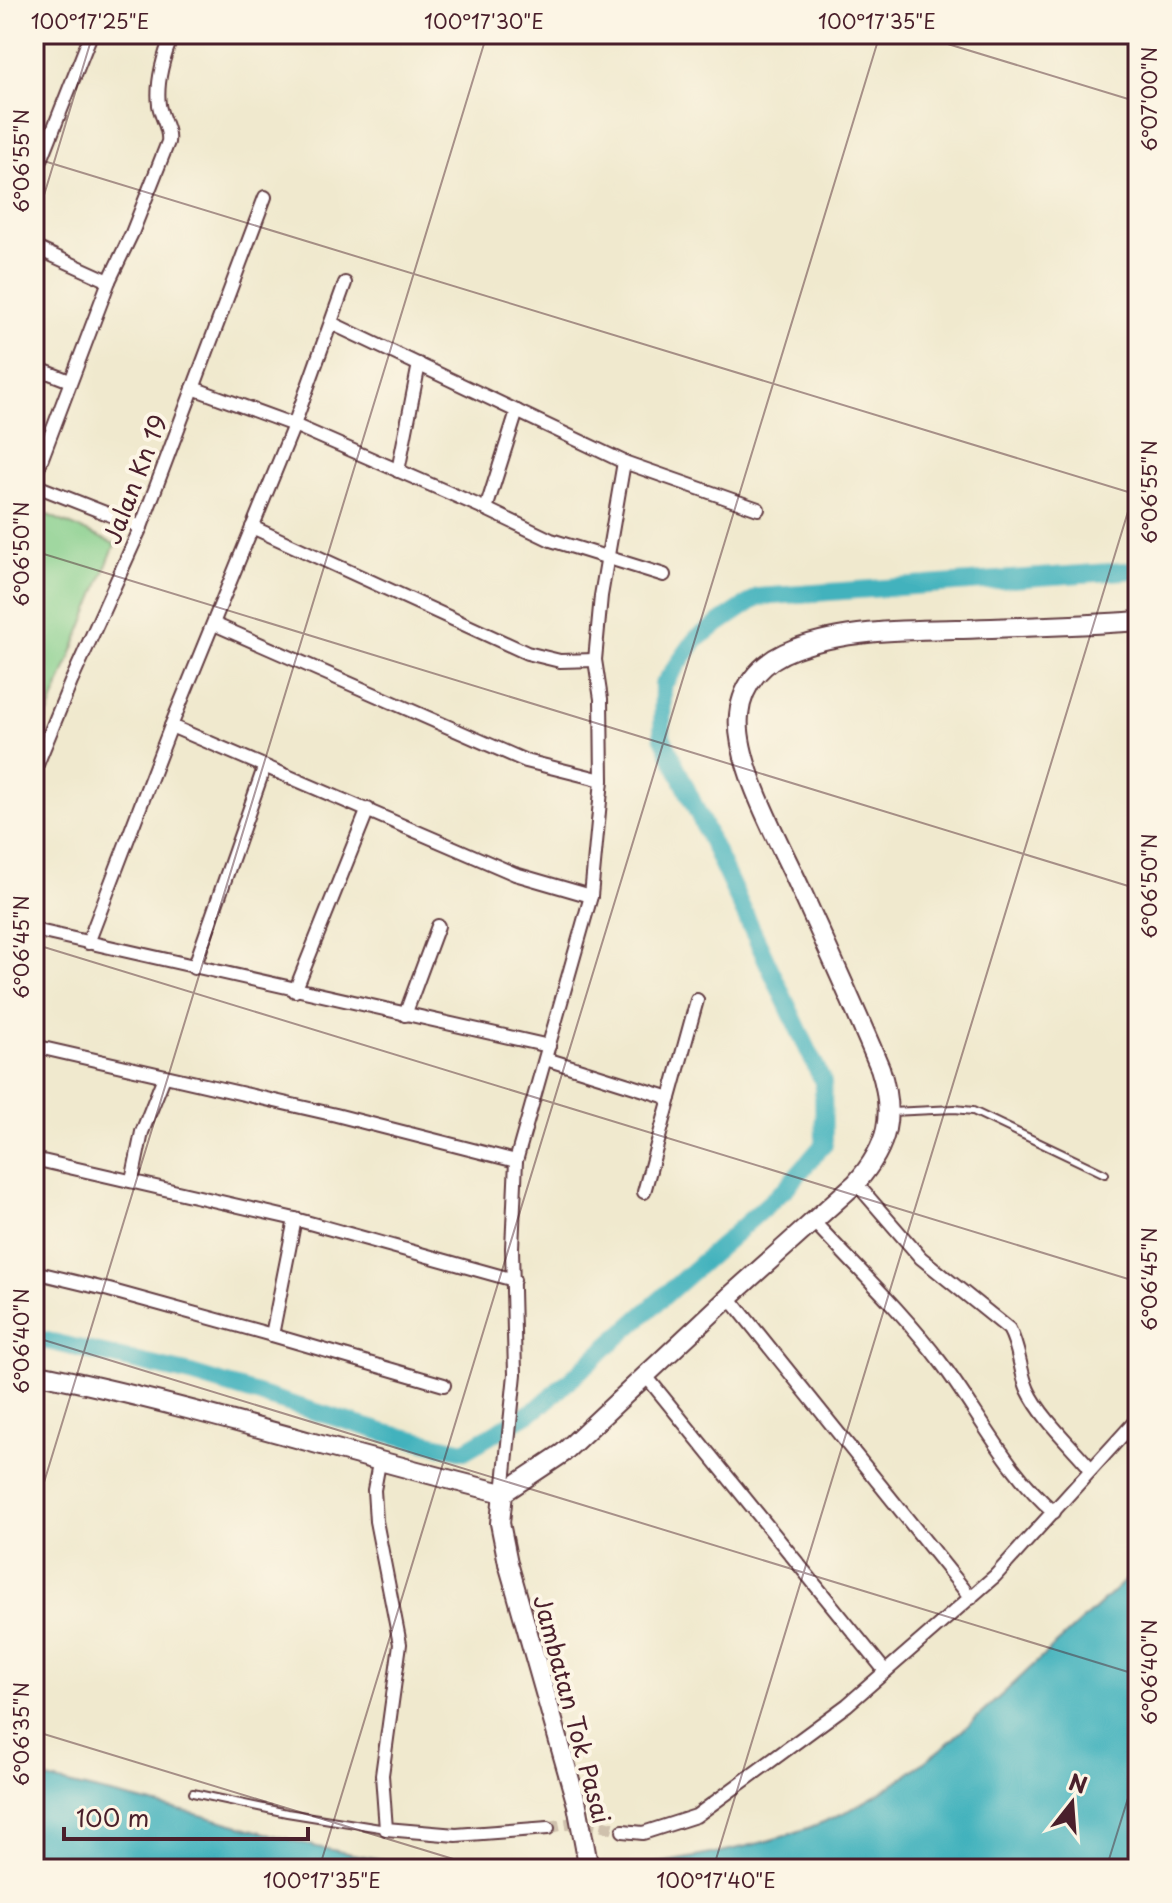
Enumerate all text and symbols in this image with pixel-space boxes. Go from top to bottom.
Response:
text: 100°17'25"E [31,6,149,36]
text: 100°17'30"E [424,6,544,36]
text: 100°17'35"E [818,6,936,36]
text: 6°07'00"N [1134,47,1164,151]
text: 6°06'55"N [6,109,36,213]
street label: Jalan Kn 19 [93,409,175,549]
text: 6°06'55"N [1134,440,1164,544]
text: 6°06'50"N [6,501,36,607]
text: 6°06'50"N [1134,833,1164,939]
text: 6°06'45"N [6,895,36,999]
text: 6°06'45"N [1134,1227,1164,1331]
text: 6°06'40"N [6,1288,36,1394]
street label: Jambatan Tok Pasai [525,1591,621,1827]
text: 6°06'40"N [1134,1619,1164,1725]
text: 6°06'35"N [6,1682,36,1786]
north arrow [1032,1763,1112,1843]
text: N [1065,1764,1091,1801]
scale bar [64,1791,308,1841]
text: 100 m [76,1799,149,1835]
text: 100°17'35"E [263,1865,381,1895]
text: 100°17'40"E [656,1865,776,1895]

